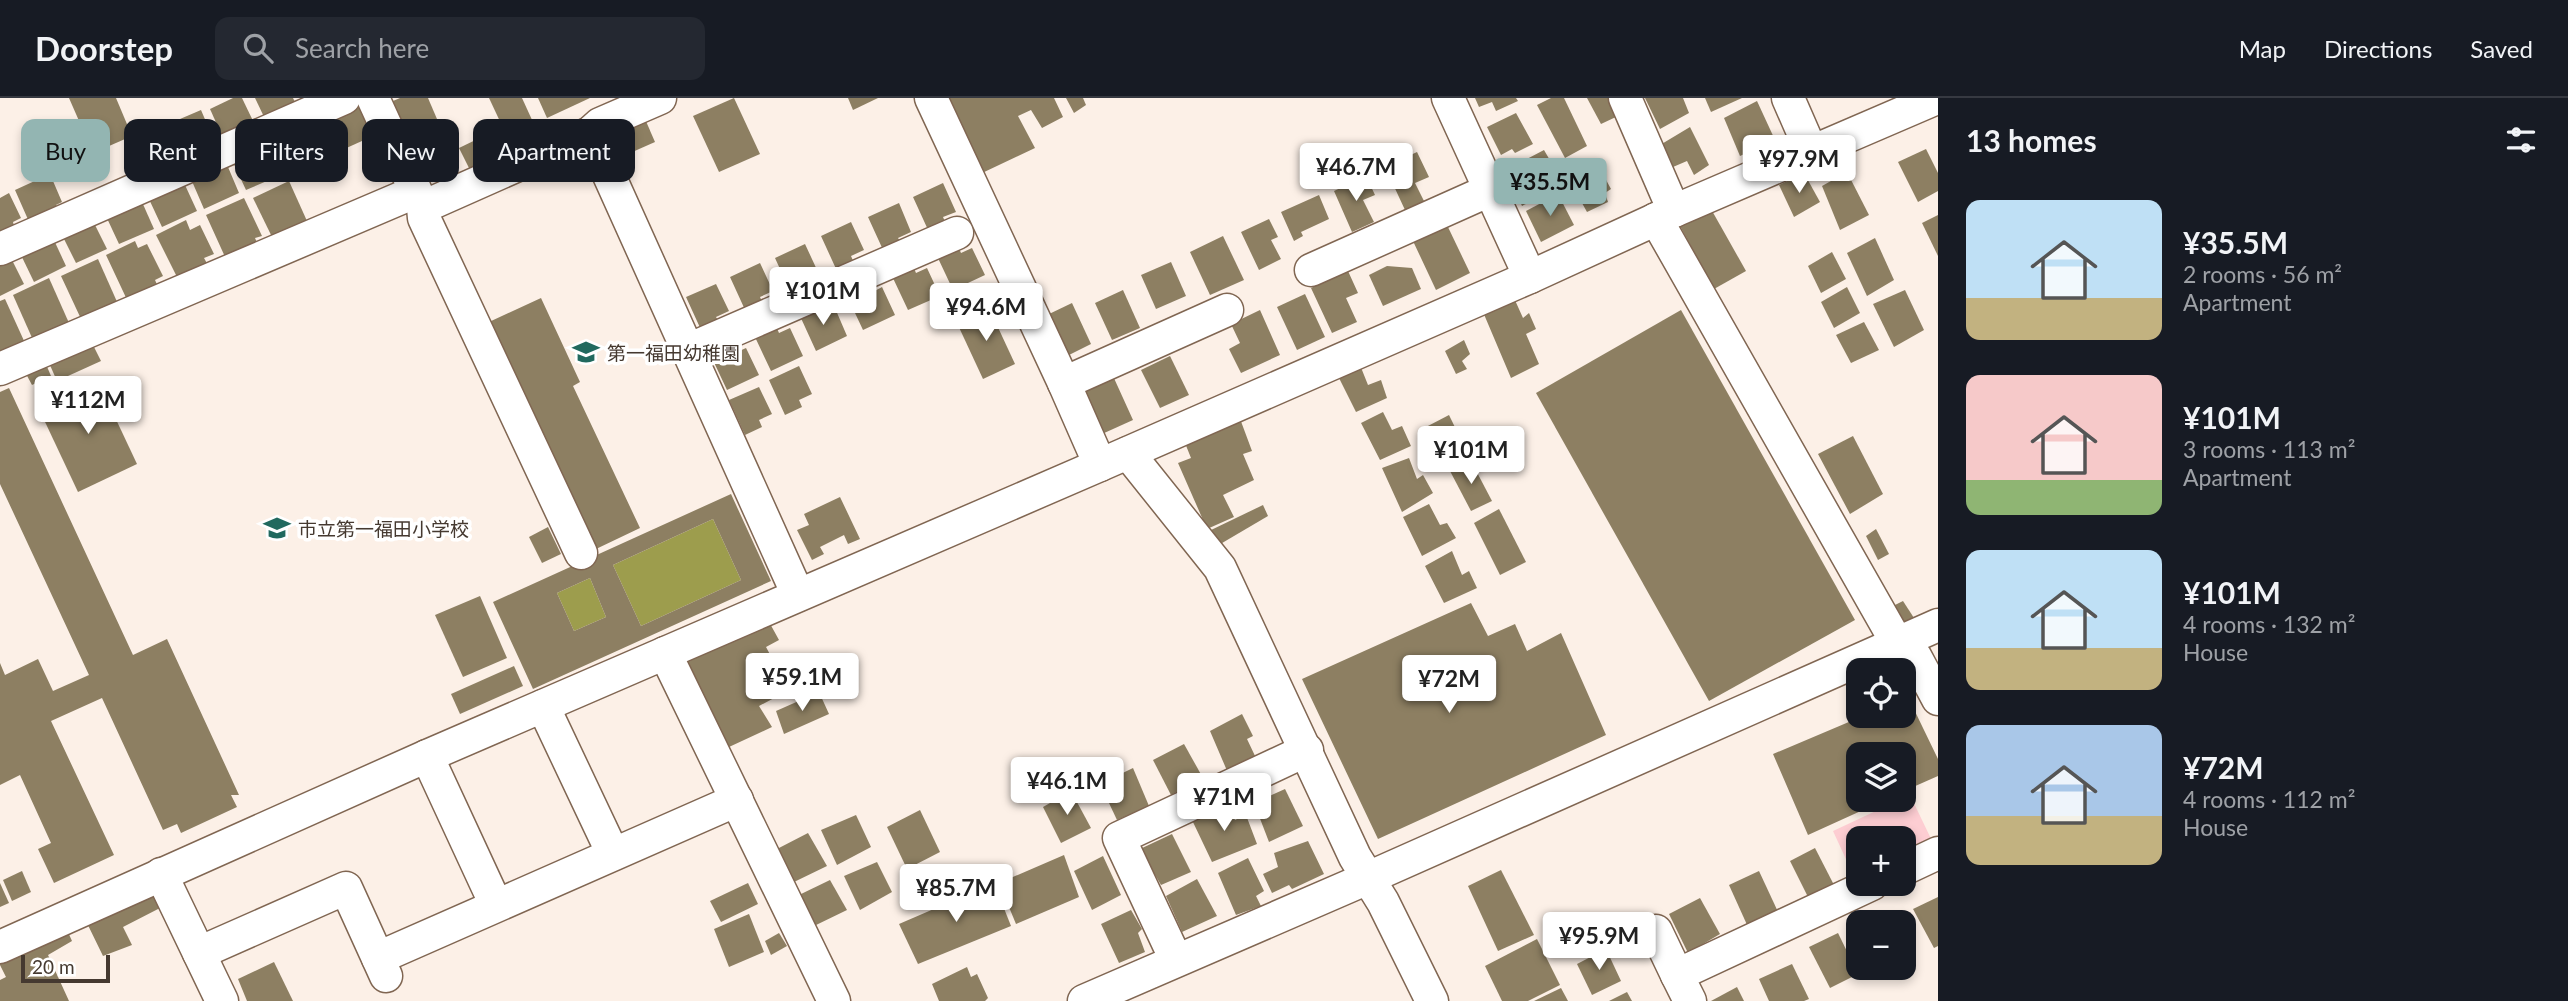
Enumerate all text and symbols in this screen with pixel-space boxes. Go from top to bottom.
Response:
search box [215,17,705,80]
text: Doorstep [35,28,173,68]
icon: search [239,29,277,67]
text: Search here [295,32,429,64]
text: Map [2239,34,2286,63]
text: Directions [2324,34,2432,63]
text: Saved [2470,34,2533,63]
chip: Buy [21,119,110,182]
chip: Rent [124,119,221,182]
chip: Filters [235,119,348,182]
chip: New [362,119,459,182]
chip: Apartment [473,119,635,182]
icon: filters [2502,121,2540,159]
text: 13 homes [1966,122,2097,158]
pin: ¥97.9M [1742,136,1856,195]
pin: ¥46.7M [1299,144,1413,203]
text: ¥97.9M [1759,144,1839,172]
text: ¥46.7M [1316,152,1396,180]
pin: ¥35.5M [1493,158,1607,218]
text: ¥35.5M [1510,167,1590,195]
text: ¥35.5M [2183,224,2288,260]
icon: home [2022,228,2106,312]
text: 2 rooms · 56 m² [2183,260,2342,288]
pin: ¥101M [774,268,872,327]
text: ¥101M [785,276,861,304]
pin: ¥94.6M [929,284,1043,343]
text: Apartment [2183,288,2291,316]
text: ¥94.6M [946,292,1026,320]
school or university icon: 第一福田幼稚園 [571,337,601,367]
place label: 第一福田幼稚園 [607,341,740,364]
pin: ¥112M [39,376,137,436]
text: ¥112M [50,385,126,413]
text: ¥101M [2183,399,2281,435]
icon: home [2022,403,2106,487]
pin: ¥101M [1422,426,1520,486]
text: ¥101M [1433,435,1509,463]
text: 3 rooms · 113 m² [2183,435,2355,463]
text: Apartment [2183,463,2291,491]
school or university icon: 市立第一福田小学校 [262,513,292,543]
place label: 市立第一福田小学校 [298,517,469,540]
text: ¥101M [2183,574,2281,610]
icon: home [2022,578,2106,662]
text: 4 rooms · 132 m² [2183,610,2355,638]
text: House [2183,638,2248,666]
pin: ¥59.1M [745,654,859,713]
pin: ¥72M [1408,656,1490,715]
map controls [1846,658,1916,980]
button: locate [1846,658,1916,728]
text: ¥59.1M [762,662,842,690]
text: ¥72M [1418,664,1480,692]
button: layers [1846,742,1916,812]
text: ¥72M [2183,749,2264,785]
icon: home [2022,753,2106,837]
pin: ¥46.1M [1010,758,1124,817]
text: ¥46.1M [1027,766,1107,794]
pin: ¥71M [1183,774,1265,833]
text: ¥71M [1193,782,1255,810]
text: 4 rooms · 112 m² [2183,785,2355,813]
text: House [2183,813,2248,841]
button: + [1846,826,1916,896]
pin: ¥85.7M [899,864,1013,924]
text: ¥85.7M [916,873,996,901]
button: − [1846,910,1916,980]
pin: ¥95.9M [1542,912,1656,972]
text: ¥95.9M [1559,921,1639,949]
scale bar [21,952,110,984]
text: 20 m [32,955,75,978]

